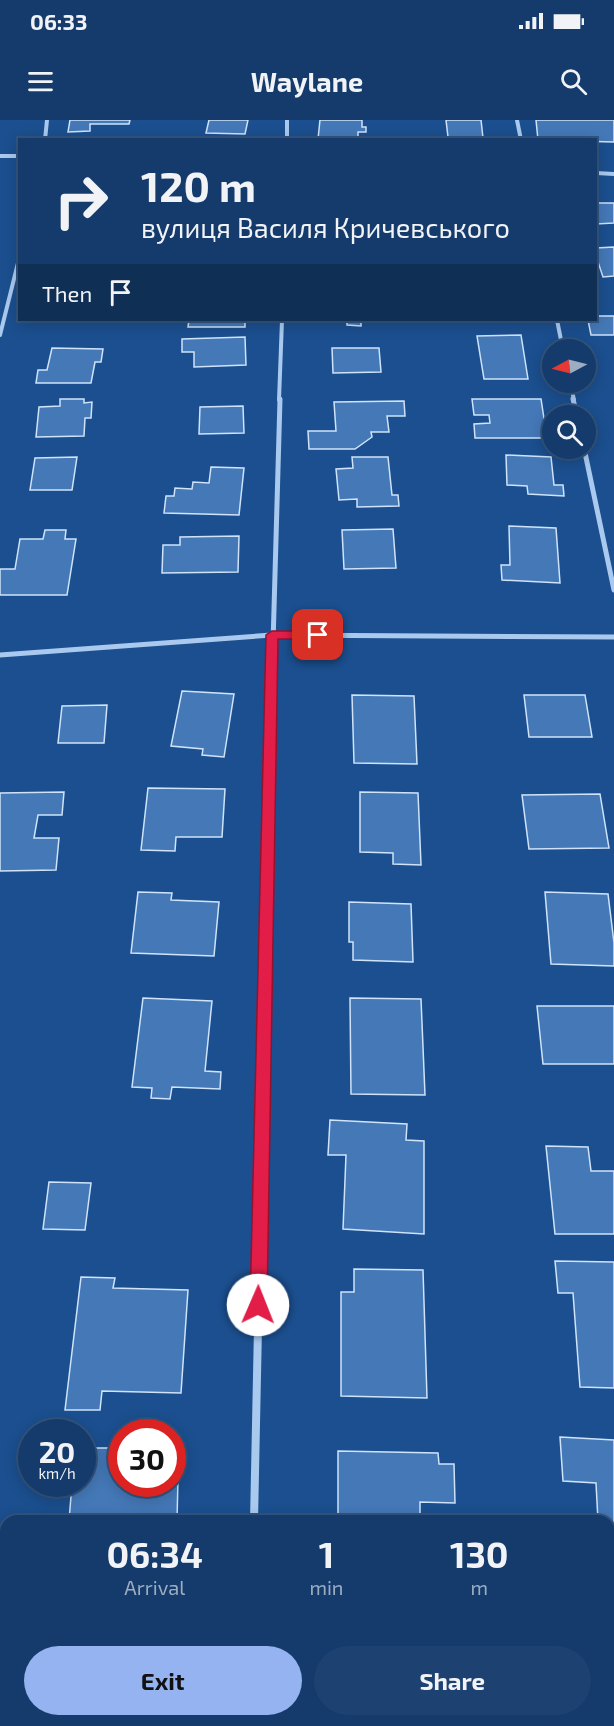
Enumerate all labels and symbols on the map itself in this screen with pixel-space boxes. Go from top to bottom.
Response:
north arrow [542,339,596,393]
pin [292,609,343,660]
position arrow [226,1273,290,1337]
speed limit sign: 30 [108,1419,186,1497]

